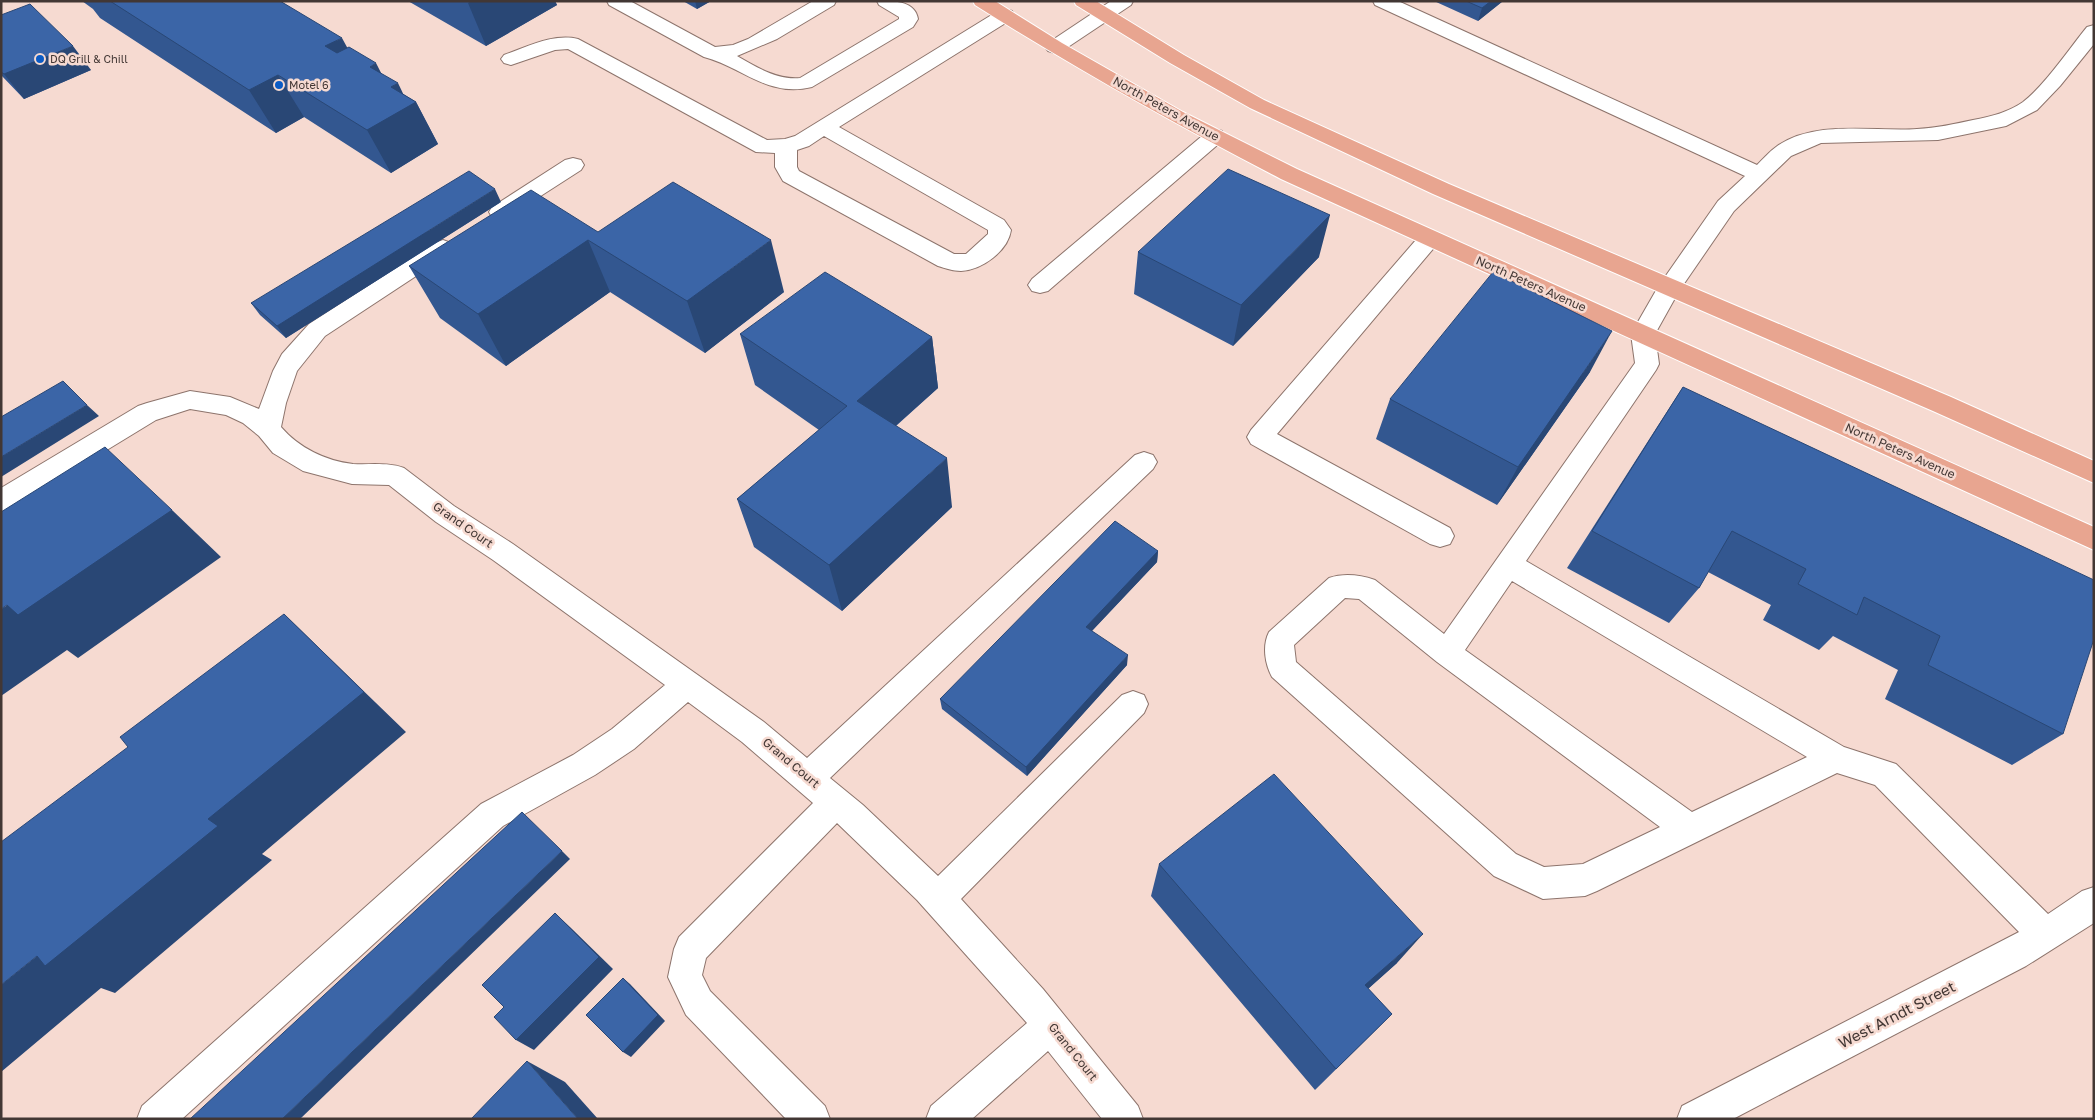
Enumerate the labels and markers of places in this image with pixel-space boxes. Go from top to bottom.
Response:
place label: DQ Grill & Chill [50,52,128,65]
marker: DQ Grill & Chill [34,53,46,65]
place label: Motel 6 [289,78,329,91]
marker: Motel 6 [273,79,285,91]

